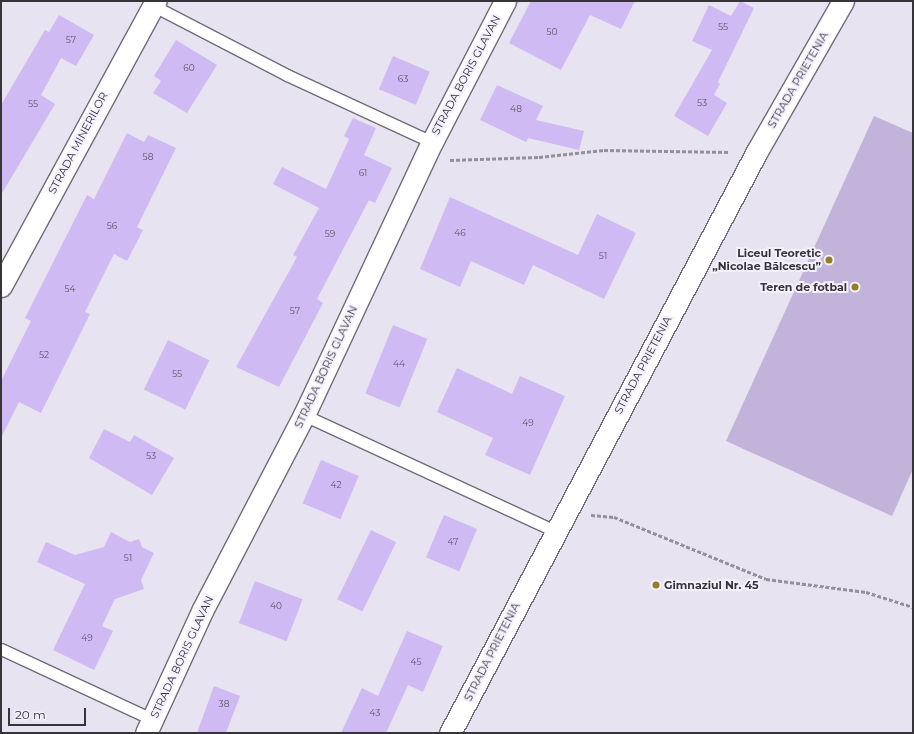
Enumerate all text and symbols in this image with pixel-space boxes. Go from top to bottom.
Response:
street label: STRADA BORIS GLAVAN [429,13,503,137]
house number: 55 [718,22,728,32]
house number: 50 [546,27,558,37]
street label: STRADA PRIETENIA [765,30,831,130]
house number: 57 [66,35,76,45]
house number: 60 [183,63,195,73]
house number: 63 [398,74,408,84]
street label: STRADA MINERILOR [46,90,110,196]
house number: 53 [697,98,707,108]
house number: 55 [28,99,38,109]
house number: 48 [510,104,522,114]
house number: 58 [143,152,153,162]
house number: 61 [359,168,367,178]
house number: 56 [107,221,117,231]
house number: 46 [454,228,466,238]
house number: 59 [325,229,335,239]
place label: Liceul Teoretic „Nicolae Bălcescu” [712,247,821,273]
house number: 51 [599,251,607,261]
marker: Liceul Teoretic „Nicolae Bălcescu” [824,255,834,265]
place label: Teren de fotbal [760,280,847,294]
marker: Teren de fotbal [850,282,860,292]
house number: 54 [64,284,76,294]
street label: STRADA BORIS GLAVAN [292,304,360,430]
house number: 57 [290,306,300,316]
street label: STRADA PRIETENIA [612,314,674,416]
house number: 52 [39,350,49,360]
house number: 44 [393,359,405,369]
house number: 55 [172,369,182,379]
house number: 49 [522,418,534,428]
house number: 53 [146,451,156,461]
house number: 42 [330,480,342,490]
house number: 47 [448,537,458,547]
house number: 51 [124,553,132,563]
place label: Gimnaziul Nr. 45 [664,578,759,592]
marker: Gimnaziul Nr. 45 [651,580,661,590]
street label: STRADA BORIS GLAVAN [148,594,216,720]
house number: 40 [270,601,282,611]
street label: STRADA PRIETENIA [461,601,523,703]
house number: 49 [81,633,93,643]
house number: 45 [410,657,422,667]
house number: 38 [219,699,229,709]
scale bar [10,700,88,726]
text: 20 m [15,707,46,722]
house number: 43 [370,708,380,718]

